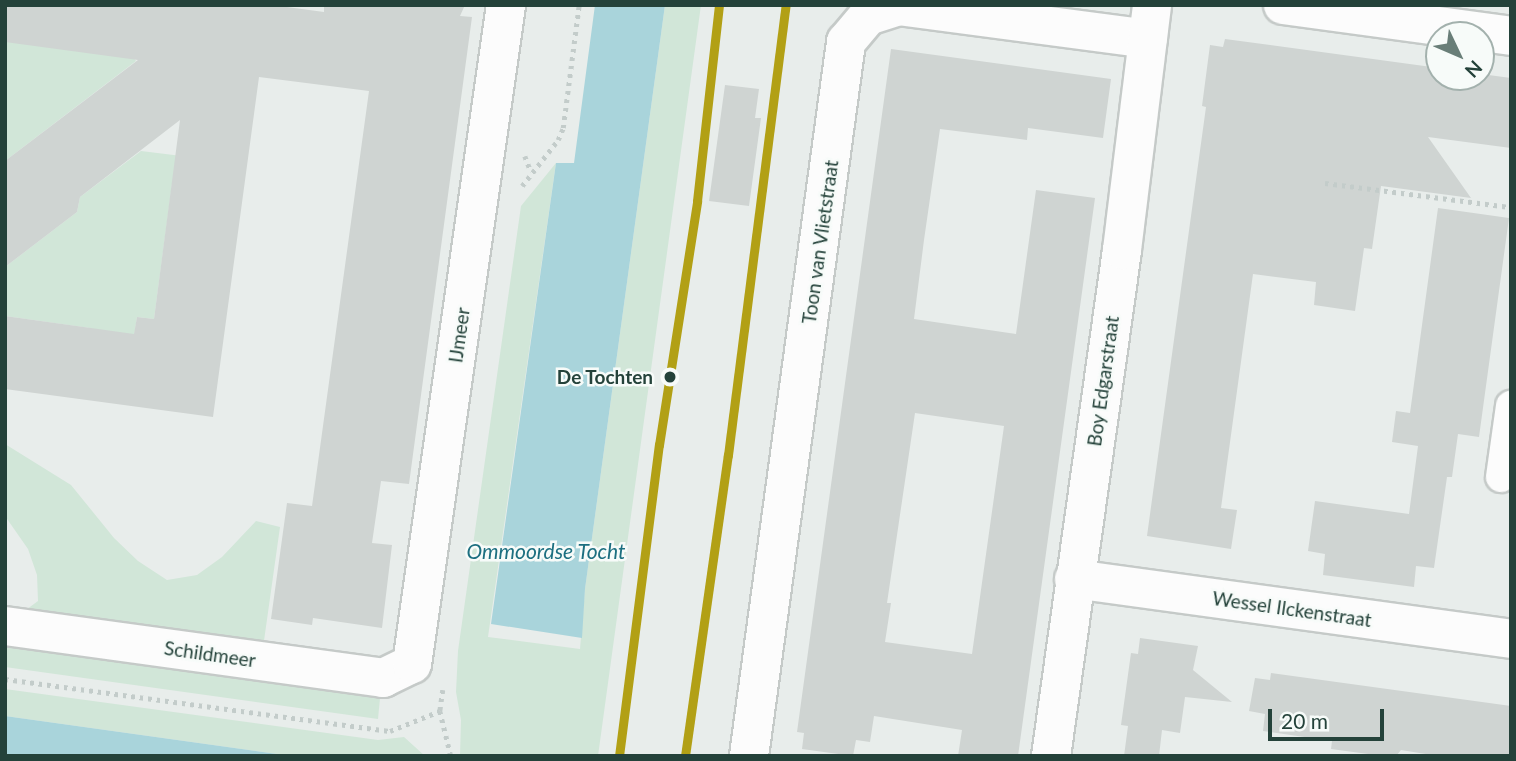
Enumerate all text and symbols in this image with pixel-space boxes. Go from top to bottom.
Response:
north arrow [1425,21,1495,91]
text: N [1461,56,1487,83]
street label: Toon van Vlietstraat [797,158,843,326]
street label: IJmeer [444,306,474,364]
street label: Boy Edgarstraat [1083,314,1123,448]
place label: De Tochten [556,366,653,388]
marker: De Tochten [659,366,681,388]
water label: Ommoordse Tocht [466,538,626,564]
street label: Wessel Ilckenstraat [1211,587,1373,631]
street label: Schildmeer [163,636,257,672]
scale bar [1271,694,1386,738]
text: 20 m [1281,708,1328,733]

